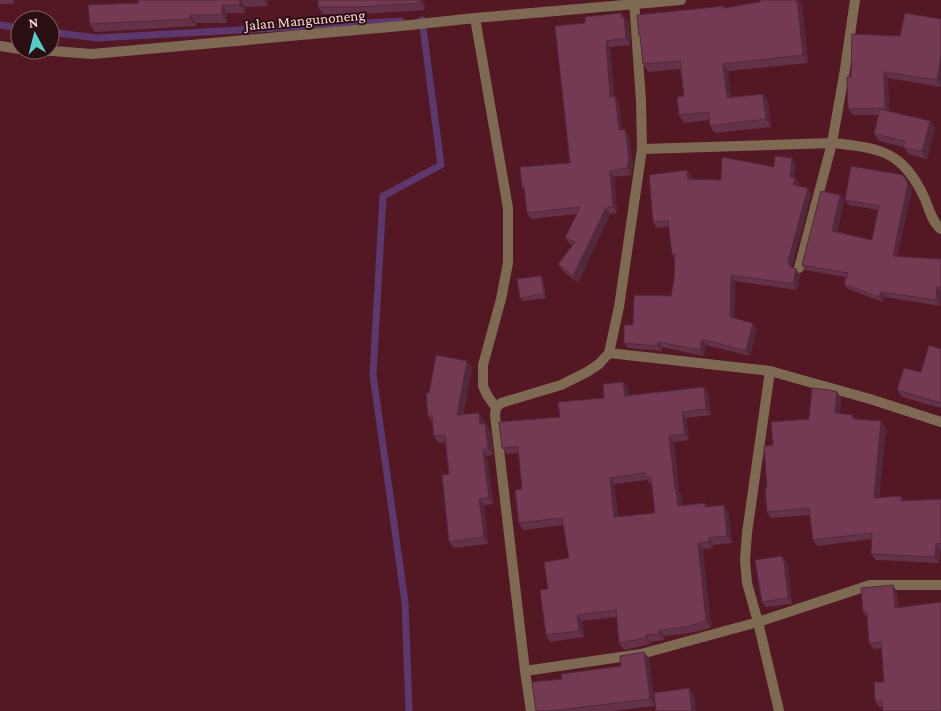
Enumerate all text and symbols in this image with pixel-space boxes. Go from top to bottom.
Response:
street label: Jalan Mangunoneng [242,7,366,34]
north arrow [10,10,60,60]
text: N [28,14,40,31]

